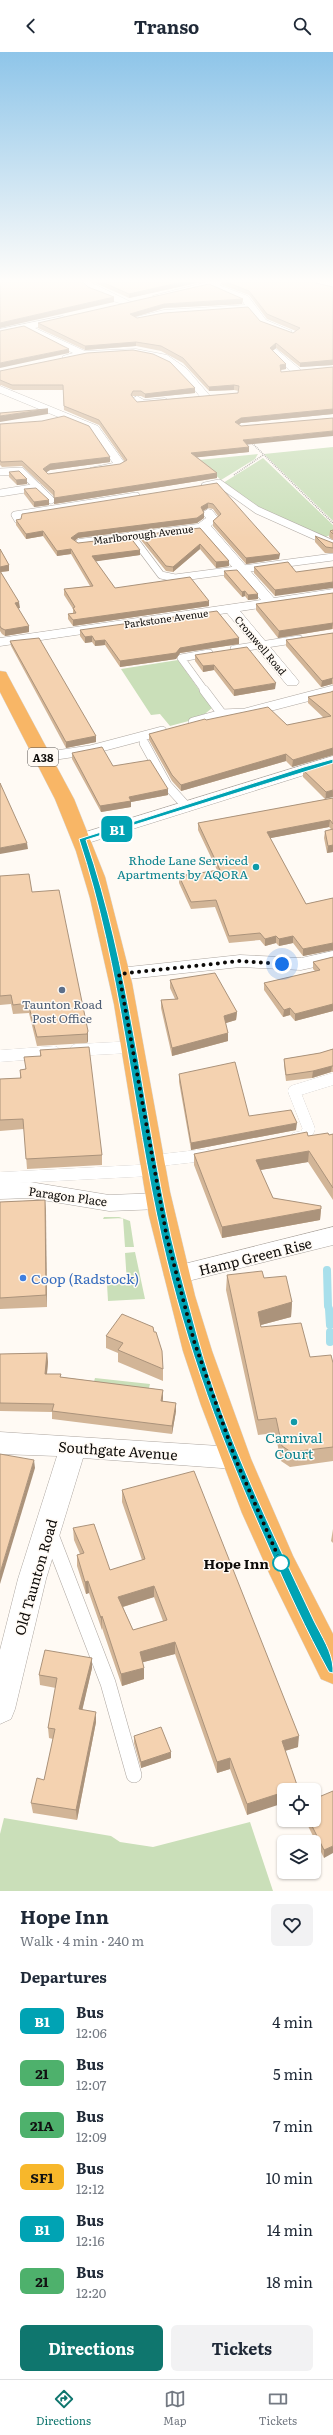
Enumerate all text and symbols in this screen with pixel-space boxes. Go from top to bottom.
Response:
text: Transo [134,13,199,40]
icon: back [20,15,42,37]
icon: search [291,15,313,37]
street label: Marlborough Avenue [92,520,194,548]
street label: Parkstone Avenue [123,605,209,631]
street label: Cromwell Road [232,612,290,678]
road number: A38 [28,748,58,766]
line badge: B1 [99,816,135,842]
text: B1 [109,819,125,839]
place label: Rhode Lane Serviced Apartments by AQORA [117,851,249,883]
marker: Rhode Lane Serviced Apartments by AQORA [251,862,261,872]
your location [272,954,292,974]
marker: Taunton Road Post Office [57,985,67,995]
place label: Taunton Road Post Office [22,995,103,1027]
street label: Paragon Place [28,1182,108,1210]
street label: Hamp Green Rise [196,1232,314,1280]
place label: Coop (Radstock) [31,1268,139,1288]
marker: Coop (Radstock) [18,1273,28,1283]
marker: Carnival Court [289,1417,299,1427]
place label: Carnival Court [265,1427,323,1463]
street label: Southgate Avenue [58,1436,178,1464]
street label: Old Taunton Road [9,1516,61,1638]
place label: Hope Inn [204,1553,269,1573]
marker: Hope Inn [272,1554,290,1572]
map controls [277,1783,321,1879]
button: locate [277,1783,321,1827]
button: layers [277,1835,321,1879]
text: Hope Inn [20,1902,109,1930]
button: heart [271,1904,313,1946]
text: Walk · 4 min · 240 m [20,1931,144,1950]
text: Departures [20,1965,107,1988]
text: Bus [76,2000,104,2023]
text: 4 min [272,2010,313,2033]
text: B1 [34,2011,50,2031]
text: 12:06 [76,2023,107,2042]
text: Bus [76,2052,104,2075]
text: 5 min [273,2062,313,2085]
text: 21 [35,2063,49,2083]
text: 12:07 [76,2075,106,2094]
text: Bus [76,2104,104,2127]
text: 7 min [273,2114,313,2137]
text: 21A [30,2115,54,2135]
text: 12:09 [76,2127,107,2146]
text: Bus [76,2156,104,2179]
text: 10 min [266,2166,313,2189]
text: SF1 [30,2167,54,2187]
text: 12:12 [76,2179,104,2198]
text: Bus [76,2208,104,2231]
text: 14 min [267,2218,313,2241]
text: B1 [34,2219,50,2239]
text: 12:16 [76,2231,104,2250]
text: Bus [76,2260,104,2283]
text: 18 min [266,2270,313,2293]
text: 21 [35,2271,49,2291]
text: 12:20 [76,2283,106,2302]
button: Directions [20,2325,163,2371]
button: Tickets [171,2325,313,2371]
tab: Directions [36,2388,91,2428]
tab: Map [163,2388,186,2428]
tab: Tickets [259,2388,297,2428]

